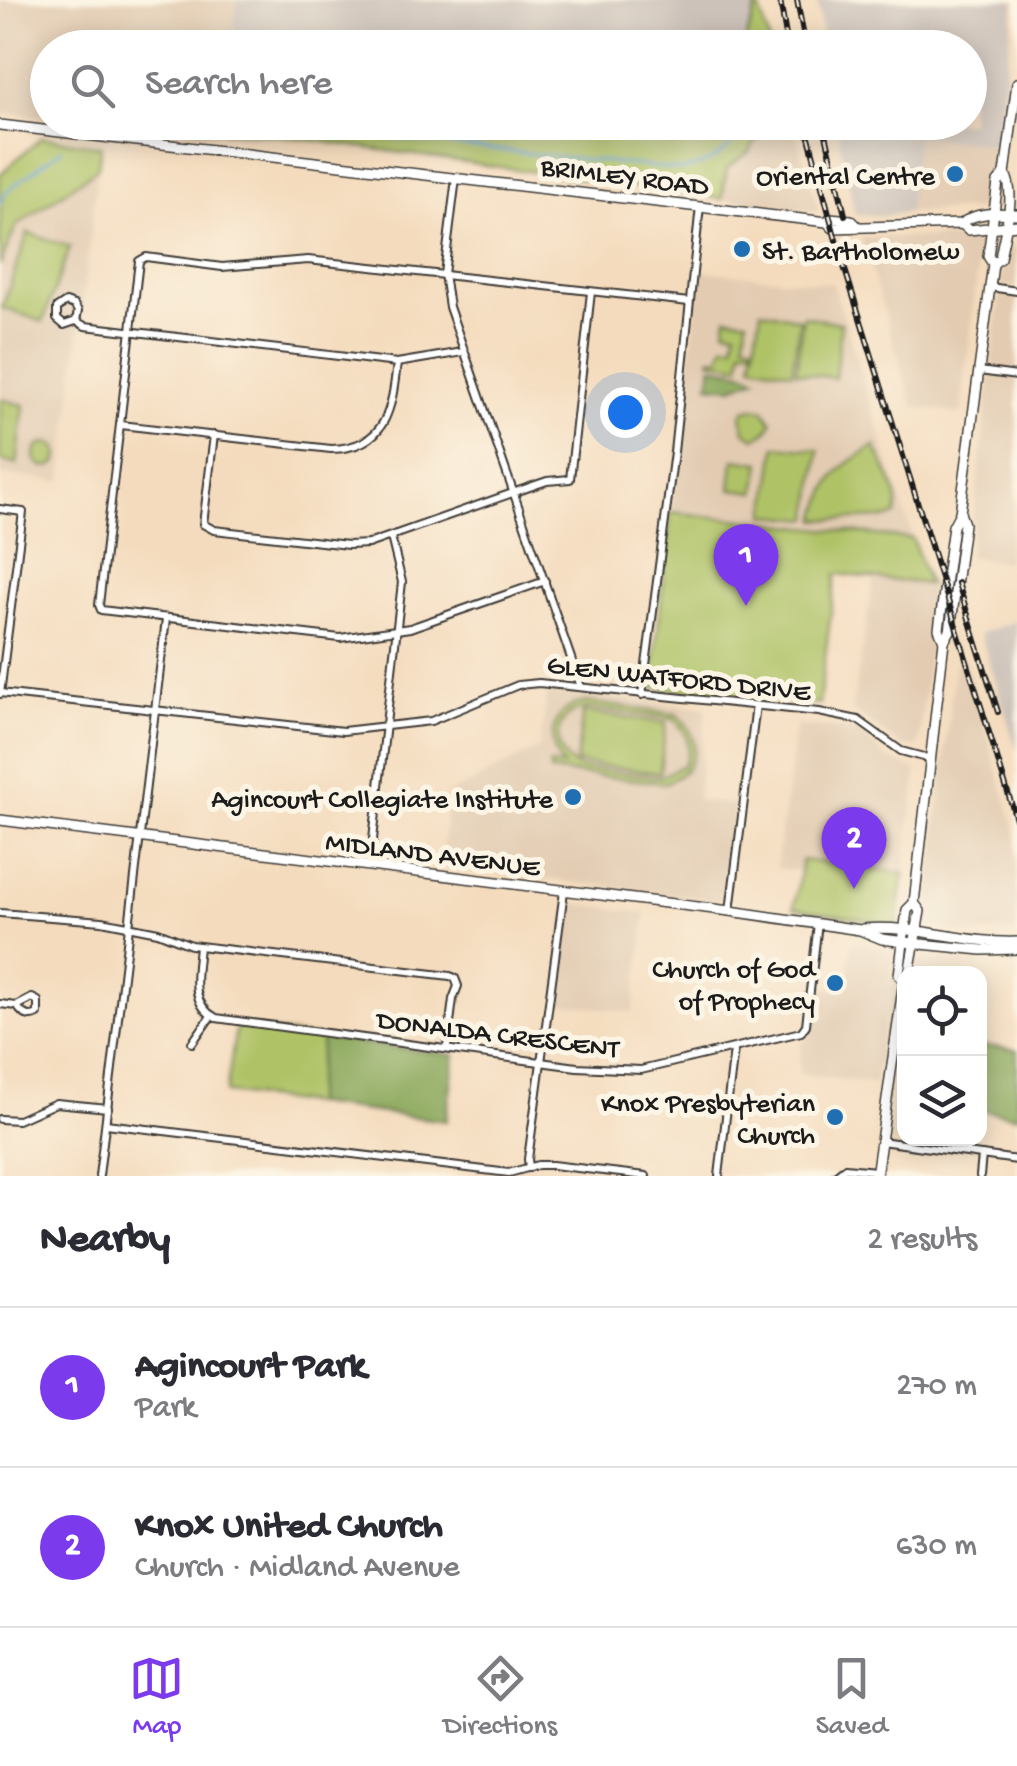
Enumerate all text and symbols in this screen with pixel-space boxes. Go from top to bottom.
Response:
search box [30,30,987,140]
icon: search [65,58,120,113]
text: Search here [145,63,332,107]
street label: BRIMLEY ROAD [538,152,711,205]
place label: Oriental Centre [756,162,936,195]
marker: Oriental Centre [944,163,966,185]
place label: St. Bartholomew [762,237,960,270]
marker: St. Bartholomew [731,238,753,260]
your location [600,387,651,438]
pin: 1 [714,524,778,606]
street label: GLEN WATFORD DRIVE [545,650,813,711]
place label: Agincourt Collegiate Institute [211,785,554,818]
marker: Agincourt Collegiate Institute [562,786,584,808]
pin: 2 [822,806,886,889]
street label: MIDLAND AVENUE [323,827,543,886]
place label: Church of God of Prophecy [652,955,818,1020]
map controls [897,966,987,1146]
button: locate [897,966,987,1056]
marker: Church of God of Prophecy [824,972,846,994]
street label: DONALDA CRESCENT [373,1005,622,1068]
button: layers [897,1056,987,1146]
place label: Knox Presbyterian Church [601,1089,816,1154]
marker: Knox Presbyterian Church [824,1106,846,1128]
text: Nearby [40,1217,170,1266]
text: 2 results [867,1222,977,1260]
text: Agincourt Park [135,1346,366,1390]
text: 1 [66,1368,79,1406]
text: 270 m [896,1368,977,1406]
text: Park [135,1390,196,1428]
text: Knox United Church [135,1506,443,1550]
text: 2 [65,1528,80,1566]
text: 630 m [896,1528,977,1566]
text: Church · Midland Avenue [135,1550,460,1588]
tab: Map [129,1651,184,1744]
tab: Directions [443,1651,557,1744]
tab: Saved [816,1651,888,1744]

